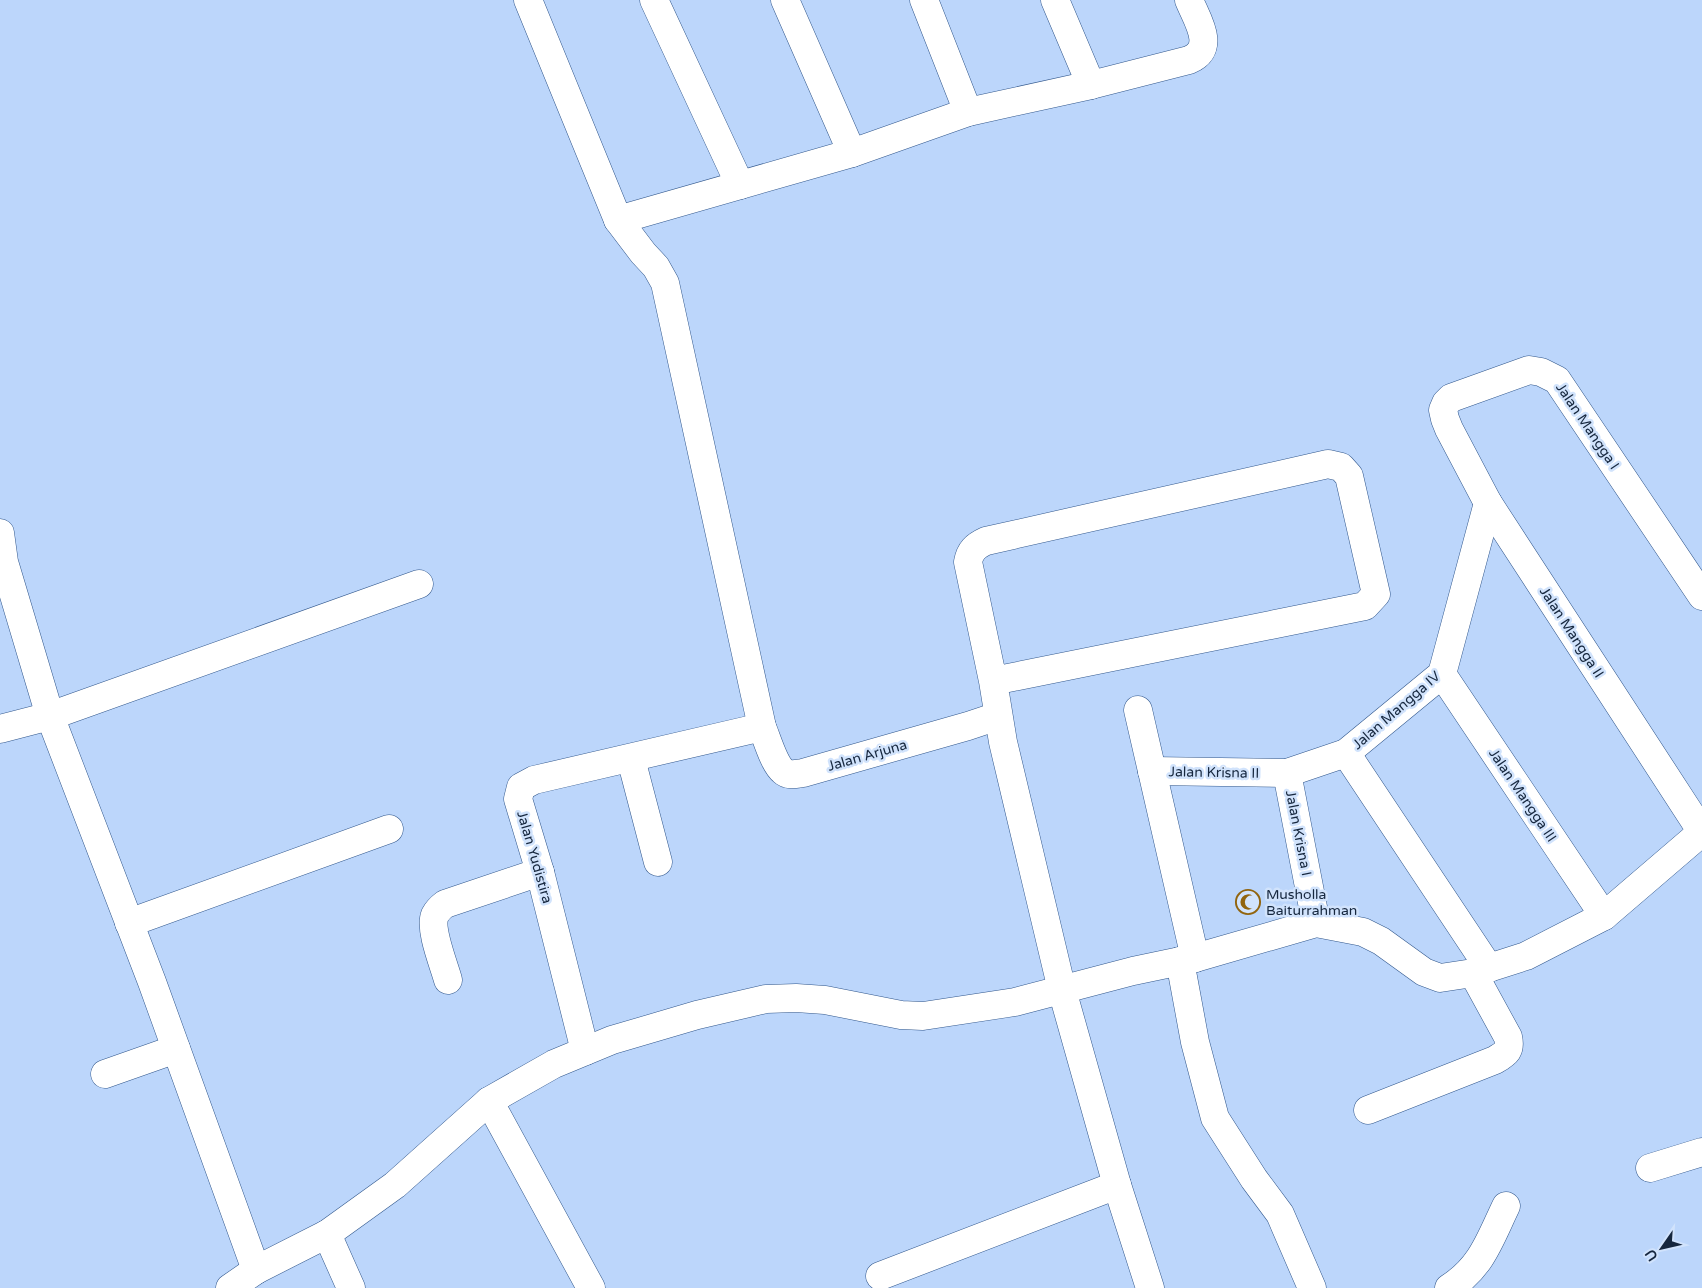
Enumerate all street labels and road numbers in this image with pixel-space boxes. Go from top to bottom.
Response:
street label: Jalan Mangga I [1552,380,1623,473]
street label: Jalan Mangga II [1536,584,1607,681]
street label: Jalan Mangga IV [1349,667,1444,753]
street label: Jalan Arjuna [825,736,909,775]
street label: Jalan Mangga III [1485,745,1560,845]
street label: Jalan Krisna II [1168,763,1260,782]
street label: Jalan Krisna I [1282,789,1315,877]
street label: Jalan Yudistira [513,809,556,905]

